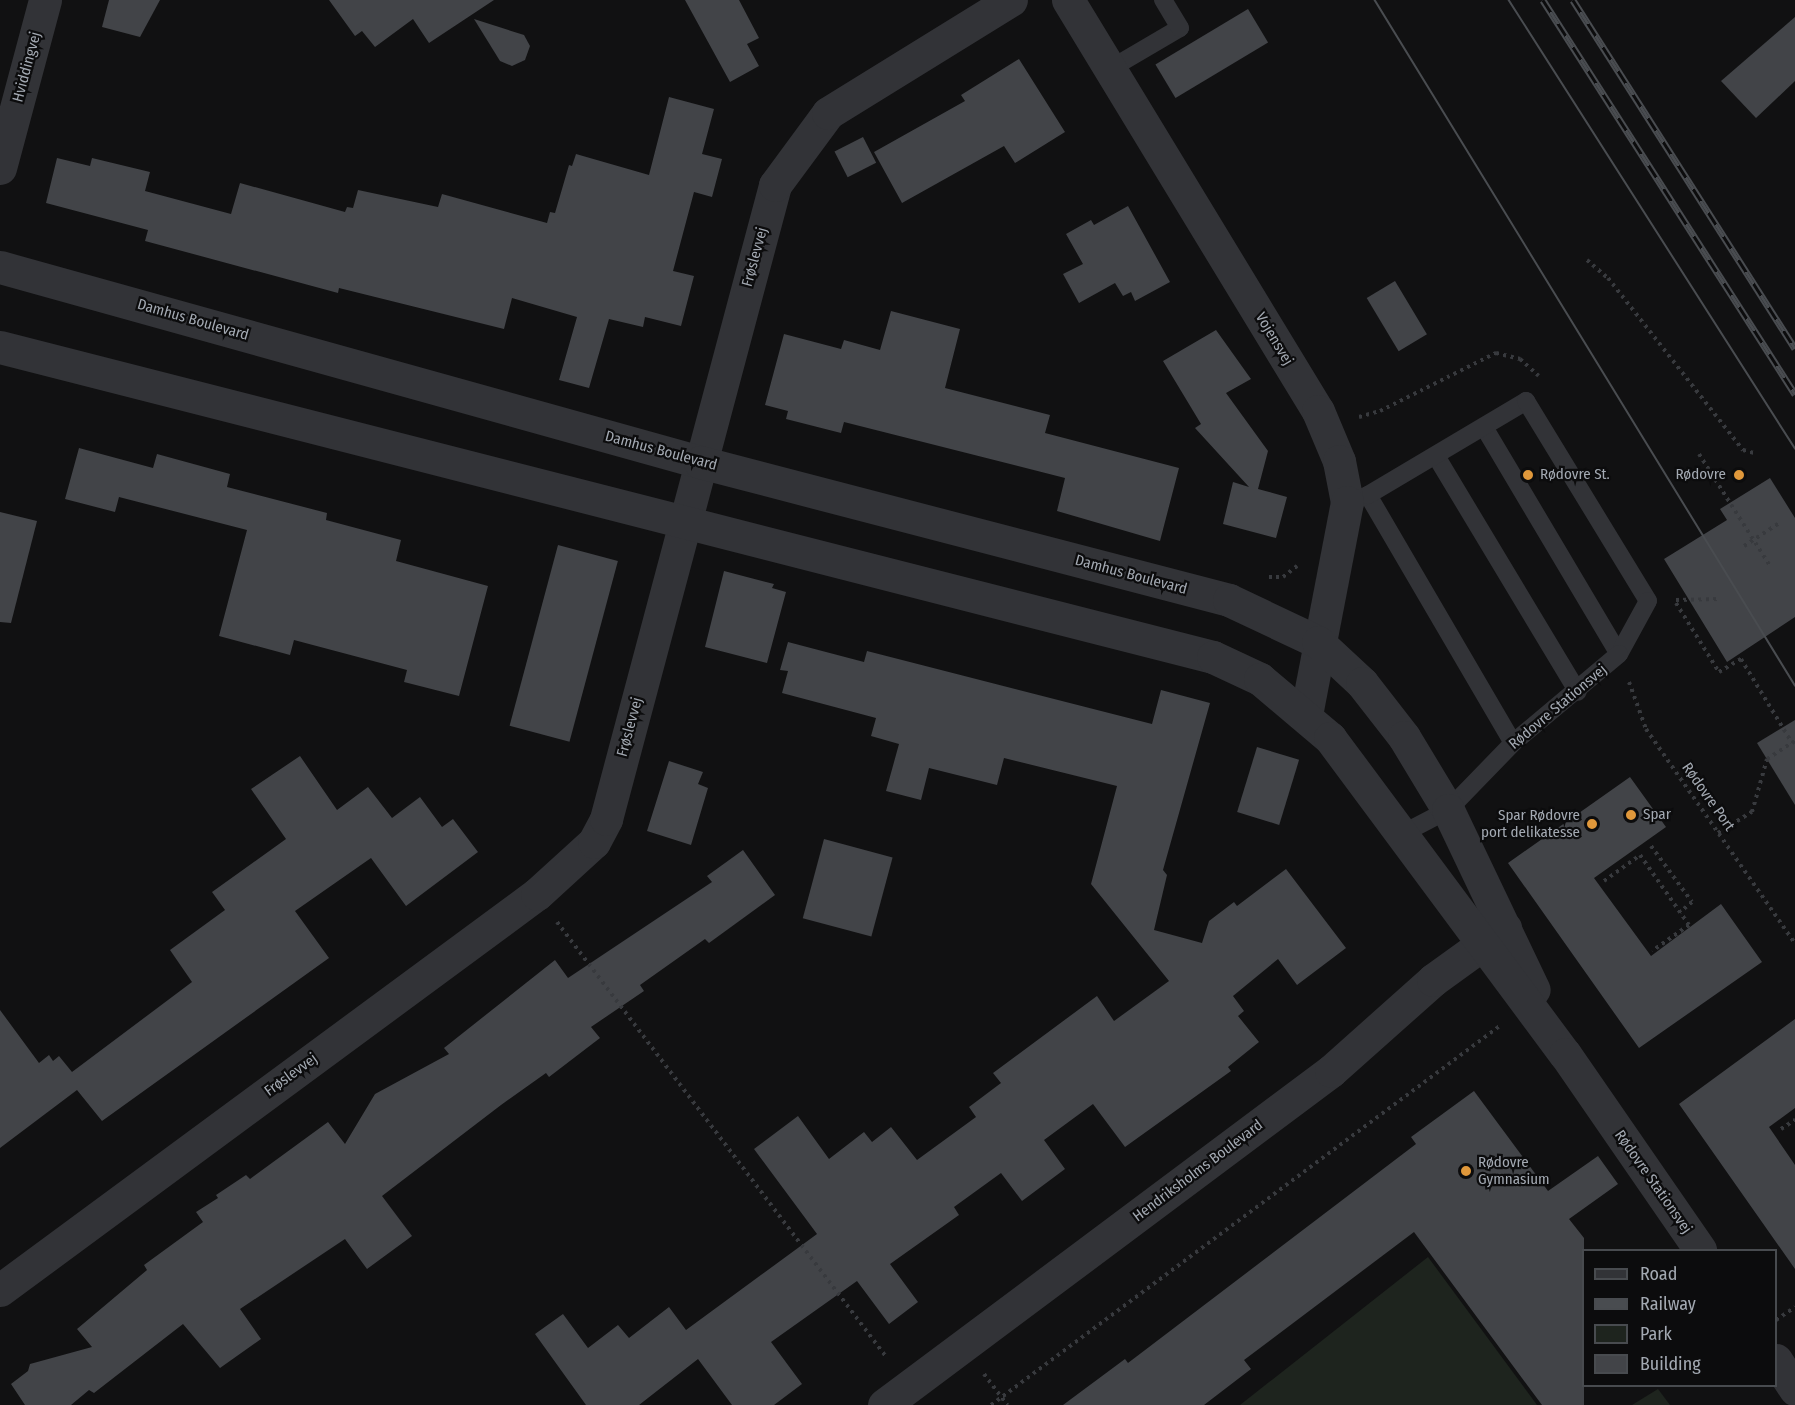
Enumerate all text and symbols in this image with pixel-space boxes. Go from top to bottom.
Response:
street label: Hviddingvej [9,30,45,104]
street label: Frøslevvej [738,225,772,289]
street label: Damhus Boulevard [135,296,251,344]
street label: Vojensvej [1251,309,1297,369]
street label: Damhus Boulevard [603,427,719,475]
place label: Rødovre St. [1540,466,1610,484]
place label: Rødovre [1675,466,1726,484]
marker: Rødovre [1730,466,1748,484]
marker: Rødovre St. [1521,468,1535,482]
street label: Damhus Boulevard [1073,551,1189,599]
street label: Rødovre Stationsvej [1505,661,1611,753]
street label: Frøslevvej [613,695,647,759]
street label: Rødovre Port [1678,759,1738,835]
place label: Spar Rødovre port delikatesse [1481,806,1580,841]
place label: Spar [1643,806,1671,824]
marker: Spar [1624,808,1638,822]
marker: Spar Rødovre port delikatesse [1585,817,1599,831]
street label: Frøslevvej [261,1050,321,1100]
street label: Hendriksholms Boulevard [1130,1116,1266,1226]
street label: Rødovre Stationsvej [1611,1127,1695,1237]
place label: Rødovre Gymnasium [1478,1153,1550,1188]
marker: Rødovre Gymnasium [1459,1164,1473,1178]
legend [1582,1249,1777,1387]
text: Road [1640,1263,1677,1285]
text: Railway [1640,1293,1696,1315]
text: Park [1640,1323,1672,1345]
text: Building [1640,1353,1701,1375]

